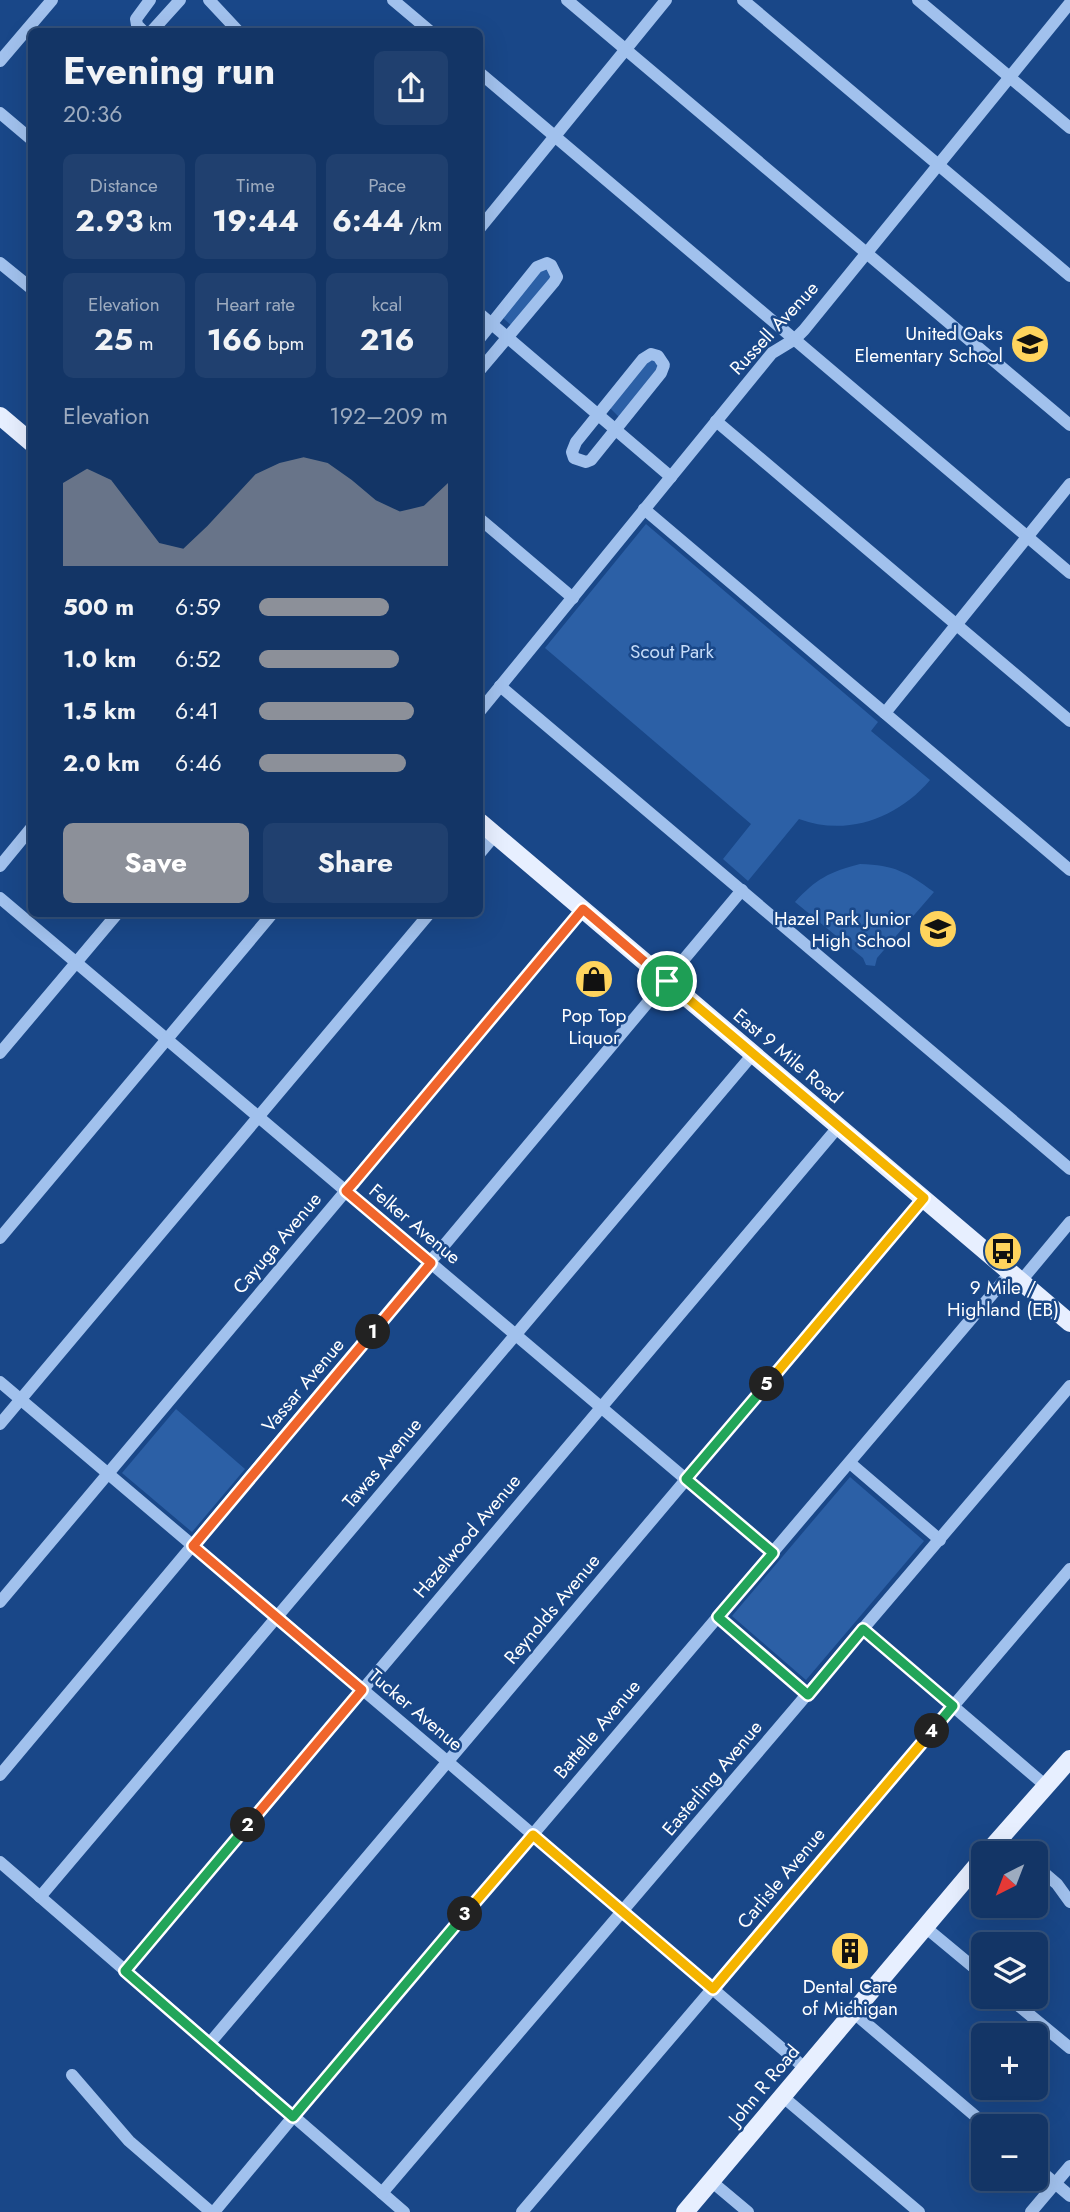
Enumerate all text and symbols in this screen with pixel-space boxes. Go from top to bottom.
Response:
text: Evening run [63,43,275,98]
button: share [374,51,448,125]
text: 20:36 [63,97,123,131]
text: Distance [90,172,158,199]
text: Time [236,172,275,199]
text: Pace [368,172,406,199]
text: 2.93 [75,199,143,242]
text: 19:44 [212,199,299,242]
text: 6:44 [332,199,404,242]
text: km [143,211,172,238]
text: /km [404,211,442,238]
street label: Russell Avenue [723,275,825,381]
text: Elevation [88,291,160,318]
text: Heart rate [216,291,295,318]
text: kcal [372,291,402,318]
text: 25 [94,318,133,361]
text: 166 [207,318,262,361]
text: 216 [360,318,415,361]
place label: United Oaks Elementary School [854,320,1003,369]
school or university icon: United Oaks Elementary School [1009,323,1051,365]
text: m [133,330,154,357]
text: bpm [262,330,304,357]
text: Elevation [63,399,150,433]
text: 192–209 m [329,399,448,433]
text: 500 m [63,590,134,624]
text: 6:59 [175,590,221,624]
park label: Scout Park [630,638,715,665]
text: 1.0 km [63,642,136,676]
text: 6:52 [175,642,221,676]
text: 1.5 km [63,694,136,728]
text: 6:41 [175,694,219,728]
text: 2.0 km [63,746,140,780]
text: 6:46 [175,746,222,780]
button: Save [63,823,249,903]
button: Share [263,823,448,903]
place label: Hazel Park Junior High School [774,905,911,954]
school or university icon: Hazel Park Junior High School [917,908,959,950]
pin [637,951,697,1011]
shop icon: Pop Top Liquor [573,958,615,1000]
icon: arrive [648,962,686,1000]
place label: Pop Top Liquor [562,1002,627,1051]
street label: East 9 Mile Road [727,1002,849,1110]
street label: Felker Avenue [363,1178,467,1271]
street label: Cayuga Avenue [226,1186,328,1300]
bus stop icon: 9 Mile / Highland (EB) [982,1230,1024,1272]
place label: 9 Mile / Highland (EB) [947,1274,1059,1323]
pin: 1 [356,1314,390,1350]
text: 1 [368,1318,377,1345]
street label: Vassar Avenue [255,1332,351,1438]
pin: 5 [750,1366,784,1402]
text: 5 [760,1370,773,1397]
street label: Tawas Avenue [336,1412,428,1514]
street label: Hazelwood Avenue [407,1468,527,1604]
street label: Reynolds Avenue [498,1548,606,1670]
street label: Tucker Avenue [363,1662,469,1758]
street label: Battelle Avenue [547,1673,647,1784]
street label: Easterling Avenue [656,1714,768,1841]
pin: 4 [914,1714,950,1748]
text: 4 [925,1717,938,1744]
pin: 2 [230,1808,266,1842]
text: 2 [241,1811,254,1838]
street label: Carlisle Avenue [731,1821,832,1934]
north arrow [971,1841,1048,1918]
map controls [971,1841,1048,2191]
pin: 3 [448,1896,482,1932]
text: 3 [459,1900,470,1927]
building icon: Dental Care of Michigan [829,1930,871,1972]
button: layers [971,1932,1048,2009]
place label: Dental Care of Michigan [802,1973,898,2022]
button: + [971,2023,1048,2100]
street label: John R Road [720,2039,806,2133]
button: − [971,2114,1048,2191]

